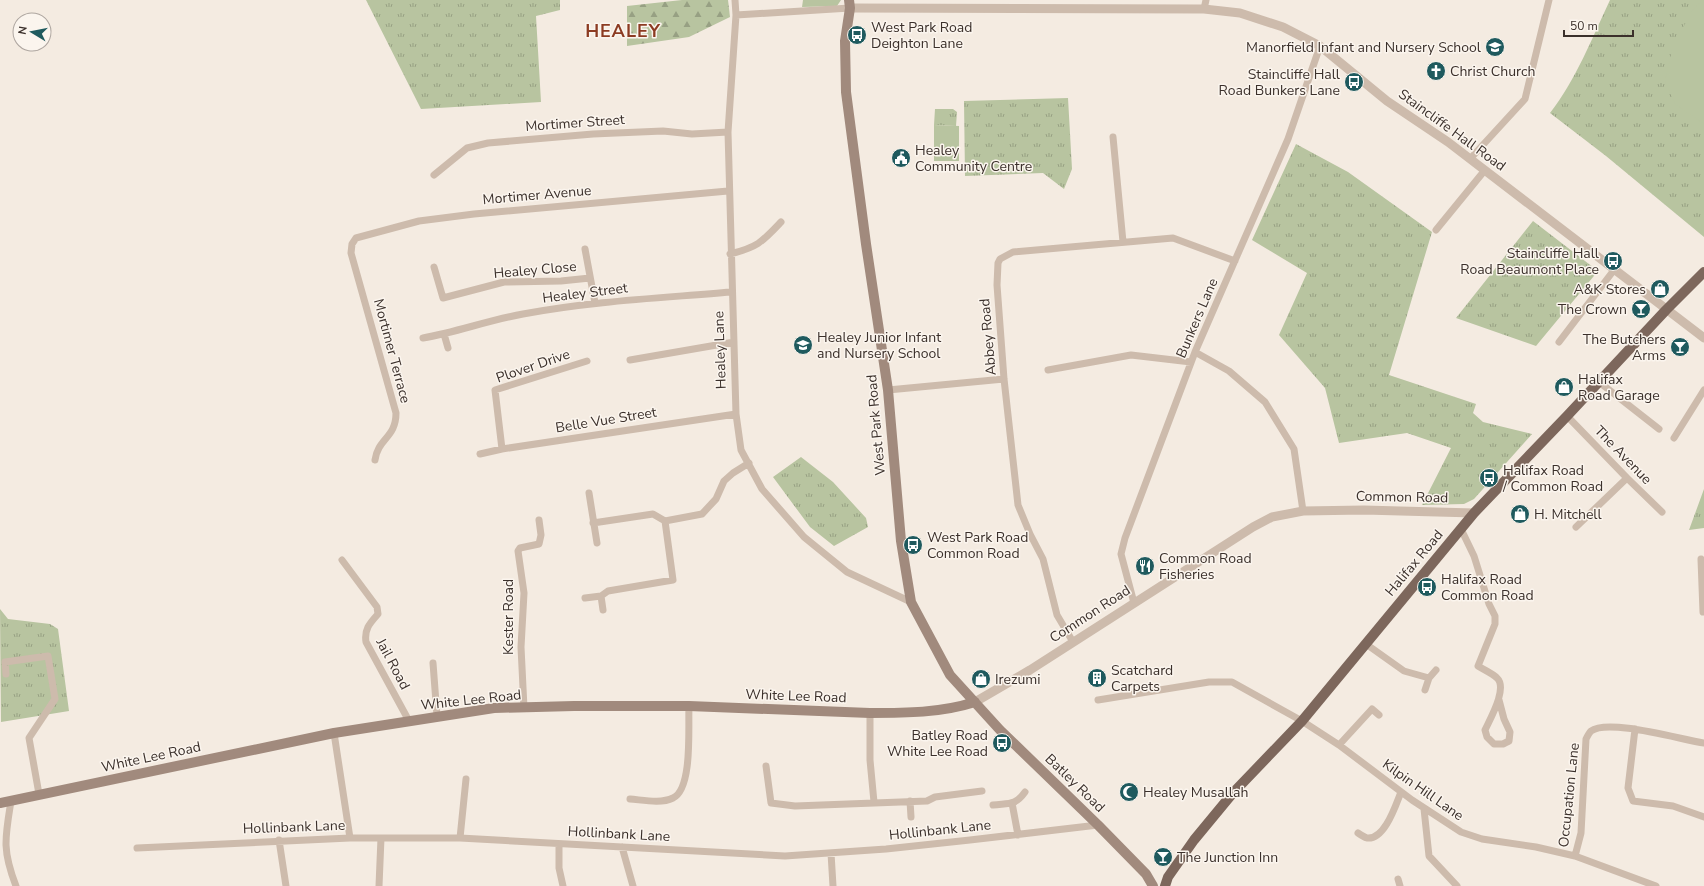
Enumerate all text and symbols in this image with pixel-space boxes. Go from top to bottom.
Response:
north arrow [12,12,52,52]
scale bar [1564,12,1633,38]
place label: West Park Road Deighton Lane [871,18,972,53]
text: 50 m [1570,18,1598,34]
district label: HEALEY [585,19,661,43]
bus stop icon: West Park Road Deighton Lane [846,24,868,46]
text: N [15,25,31,36]
school or university icon: Manorfield Infant and Nursery School [1484,36,1506,58]
place label: Manorfield Infant and Nursery School [1246,38,1482,57]
church icon: Christ Church [1425,60,1447,82]
place label: Christ Church [1450,62,1535,81]
place label: Staincliffe Hall Road Bunkers Lane [1219,65,1341,100]
bus stop icon: Staincliffe Hall Road Bunkers Lane [1343,71,1365,93]
street label: Staincliffe Hall Road [1394,85,1510,175]
street label: Mortimer Street [525,110,625,136]
place label: Healey Community Centre [915,141,1032,176]
public building icon: Healey Community Centre [890,147,912,169]
street label: Mortimer Avenue [482,181,592,209]
place label: Staincliffe Hall Road Beaumont Place [1460,244,1600,279]
bus stop icon: Staincliffe Hall Road Beaumont Place [1602,250,1624,272]
street label: Healey Close [493,257,577,283]
street label: Bunkers Lane [1172,275,1222,361]
street label: Healey Street [541,278,629,308]
shop icon: A&K Stores [1649,278,1671,300]
place label: A&K Stores [1573,280,1646,299]
street label: Mortimer Terrace [369,297,415,405]
street label: Abbey Road [975,298,1001,376]
bar icon: The Crown [1630,298,1652,320]
place label: The Crown [1558,300,1627,319]
street label: Healey Lane [709,311,731,389]
place label: Healey Junior Infant and Nursery School [817,328,941,363]
place label: The Butchers Arms [1583,330,1666,365]
school or university icon: Healey Junior Infant and Nursery School [792,334,814,356]
bar icon: The Butchers Arms [1669,336,1691,358]
street label: Plover Drive [494,344,572,388]
place label: Halifax Road Garage [1578,370,1660,405]
street label: West Park Road [862,374,890,476]
shop icon: Halifax Road Garage [1553,376,1575,398]
street label: Belle Vue Street [554,403,658,437]
street label: The Avenue [1590,421,1656,489]
place label: Halifax Road / Common Road [1502,461,1603,496]
bus stop icon: Halifax Road / Common Road [1478,467,1500,489]
street label: Common Road [1356,487,1448,507]
shop icon: H. Mitchell [1509,503,1531,525]
place label: H. Mitchell [1534,505,1603,524]
street label: Halifax Road [1381,526,1447,600]
place label: West Park Road Common Road [927,528,1028,563]
bus stop icon: West Park Road Common Road [902,534,924,556]
place label: Common Road Fisheries [1159,549,1252,584]
restaurant icon: Common Road Fisheries [1134,555,1156,577]
place label: Halifax Road Common Road [1441,570,1534,605]
bus stop icon: Halifax Road Common Road [1416,576,1438,598]
street label: Kester Road [499,579,518,655]
street label: Common Road [1046,581,1134,647]
street label: Jail Road [371,634,414,693]
place label: Scatchard Carpets [1111,661,1173,696]
building icon: Scatchard Carpets [1086,667,1108,689]
shop icon: Irezumi [970,668,992,690]
place label: Irezumi [995,670,1041,689]
street label: White Lee Road [420,685,522,715]
street label: White Lee Road [745,685,847,707]
place label: Batley Road White Lee Road [887,726,988,761]
bus stop icon: Batley Road White Lee Road [991,732,1013,754]
street label: White Lee Road [100,737,202,777]
street label: Occupation Lane [1554,742,1584,848]
street label: Batley Road [1041,750,1109,816]
street label: Kilpin Hill Lane [1379,755,1467,825]
mosque icon: Healey Musallah [1118,781,1140,803]
place label: Healey Musallah [1143,783,1248,802]
street label: Hollinbank Lane [888,815,992,845]
street label: Hollinbank Lane [242,816,346,838]
street label: Hollinbank Lane [567,822,671,846]
bar icon: The Junction Inn [1152,846,1174,868]
place label: The Junction Inn [1177,848,1278,867]

